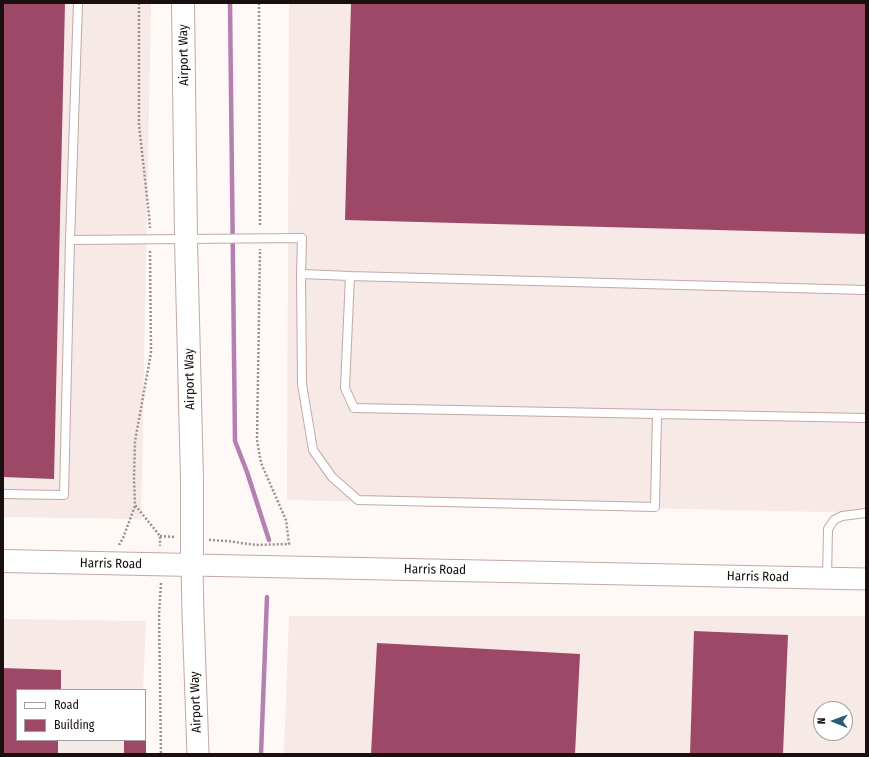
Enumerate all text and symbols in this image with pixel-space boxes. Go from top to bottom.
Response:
street label: Airport Way [176,24,192,86]
street label: Airport Way [182,348,198,410]
street label: Harris Road [80,556,142,572]
street label: Harris Road [404,562,466,578]
street label: Harris Road [727,569,789,585]
street label: Airport Way [187,671,205,733]
legend [16,689,146,741]
text: Road [54,698,79,712]
north arrow [813,701,853,741]
text: N [815,717,828,724]
text: Building [54,718,94,732]

